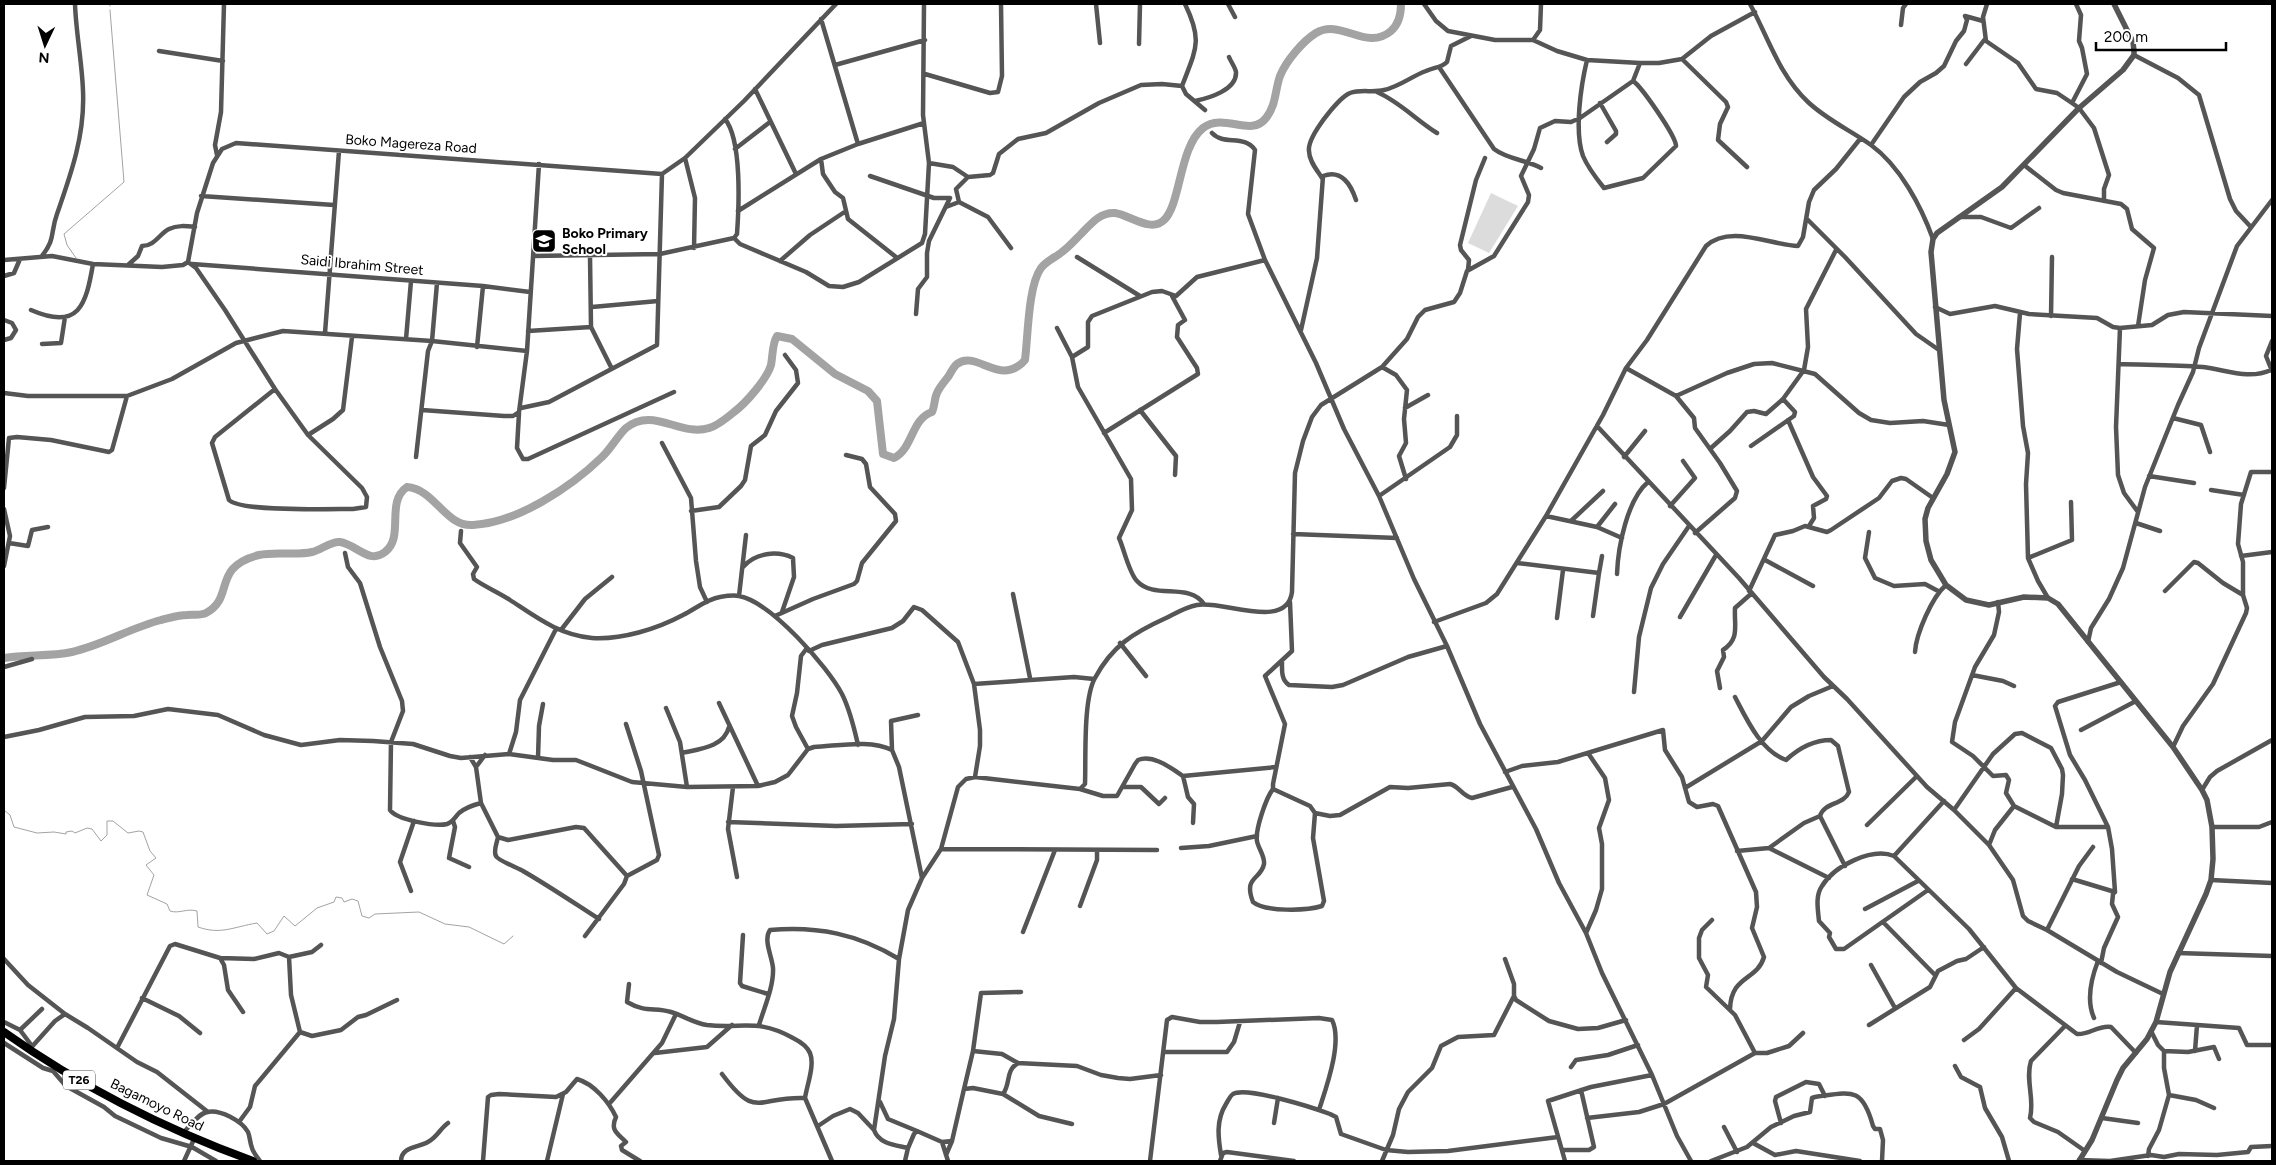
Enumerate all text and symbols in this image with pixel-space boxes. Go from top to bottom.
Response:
north arrow [20,20,70,70]
scale bar [2096,20,2226,52]
text: 200 m [2104,28,2148,46]
text: N [38,49,50,66]
street label: Boko Magereza Road [345,131,477,157]
place label: Boko Primary School [562,225,649,258]
school or university icon: Boko Primary School [531,228,557,254]
street label: Saidi Ibrahim Street [300,251,424,279]
road number: T26 [63,1070,95,1090]
street label: Bagamoyo Road [107,1075,207,1135]

